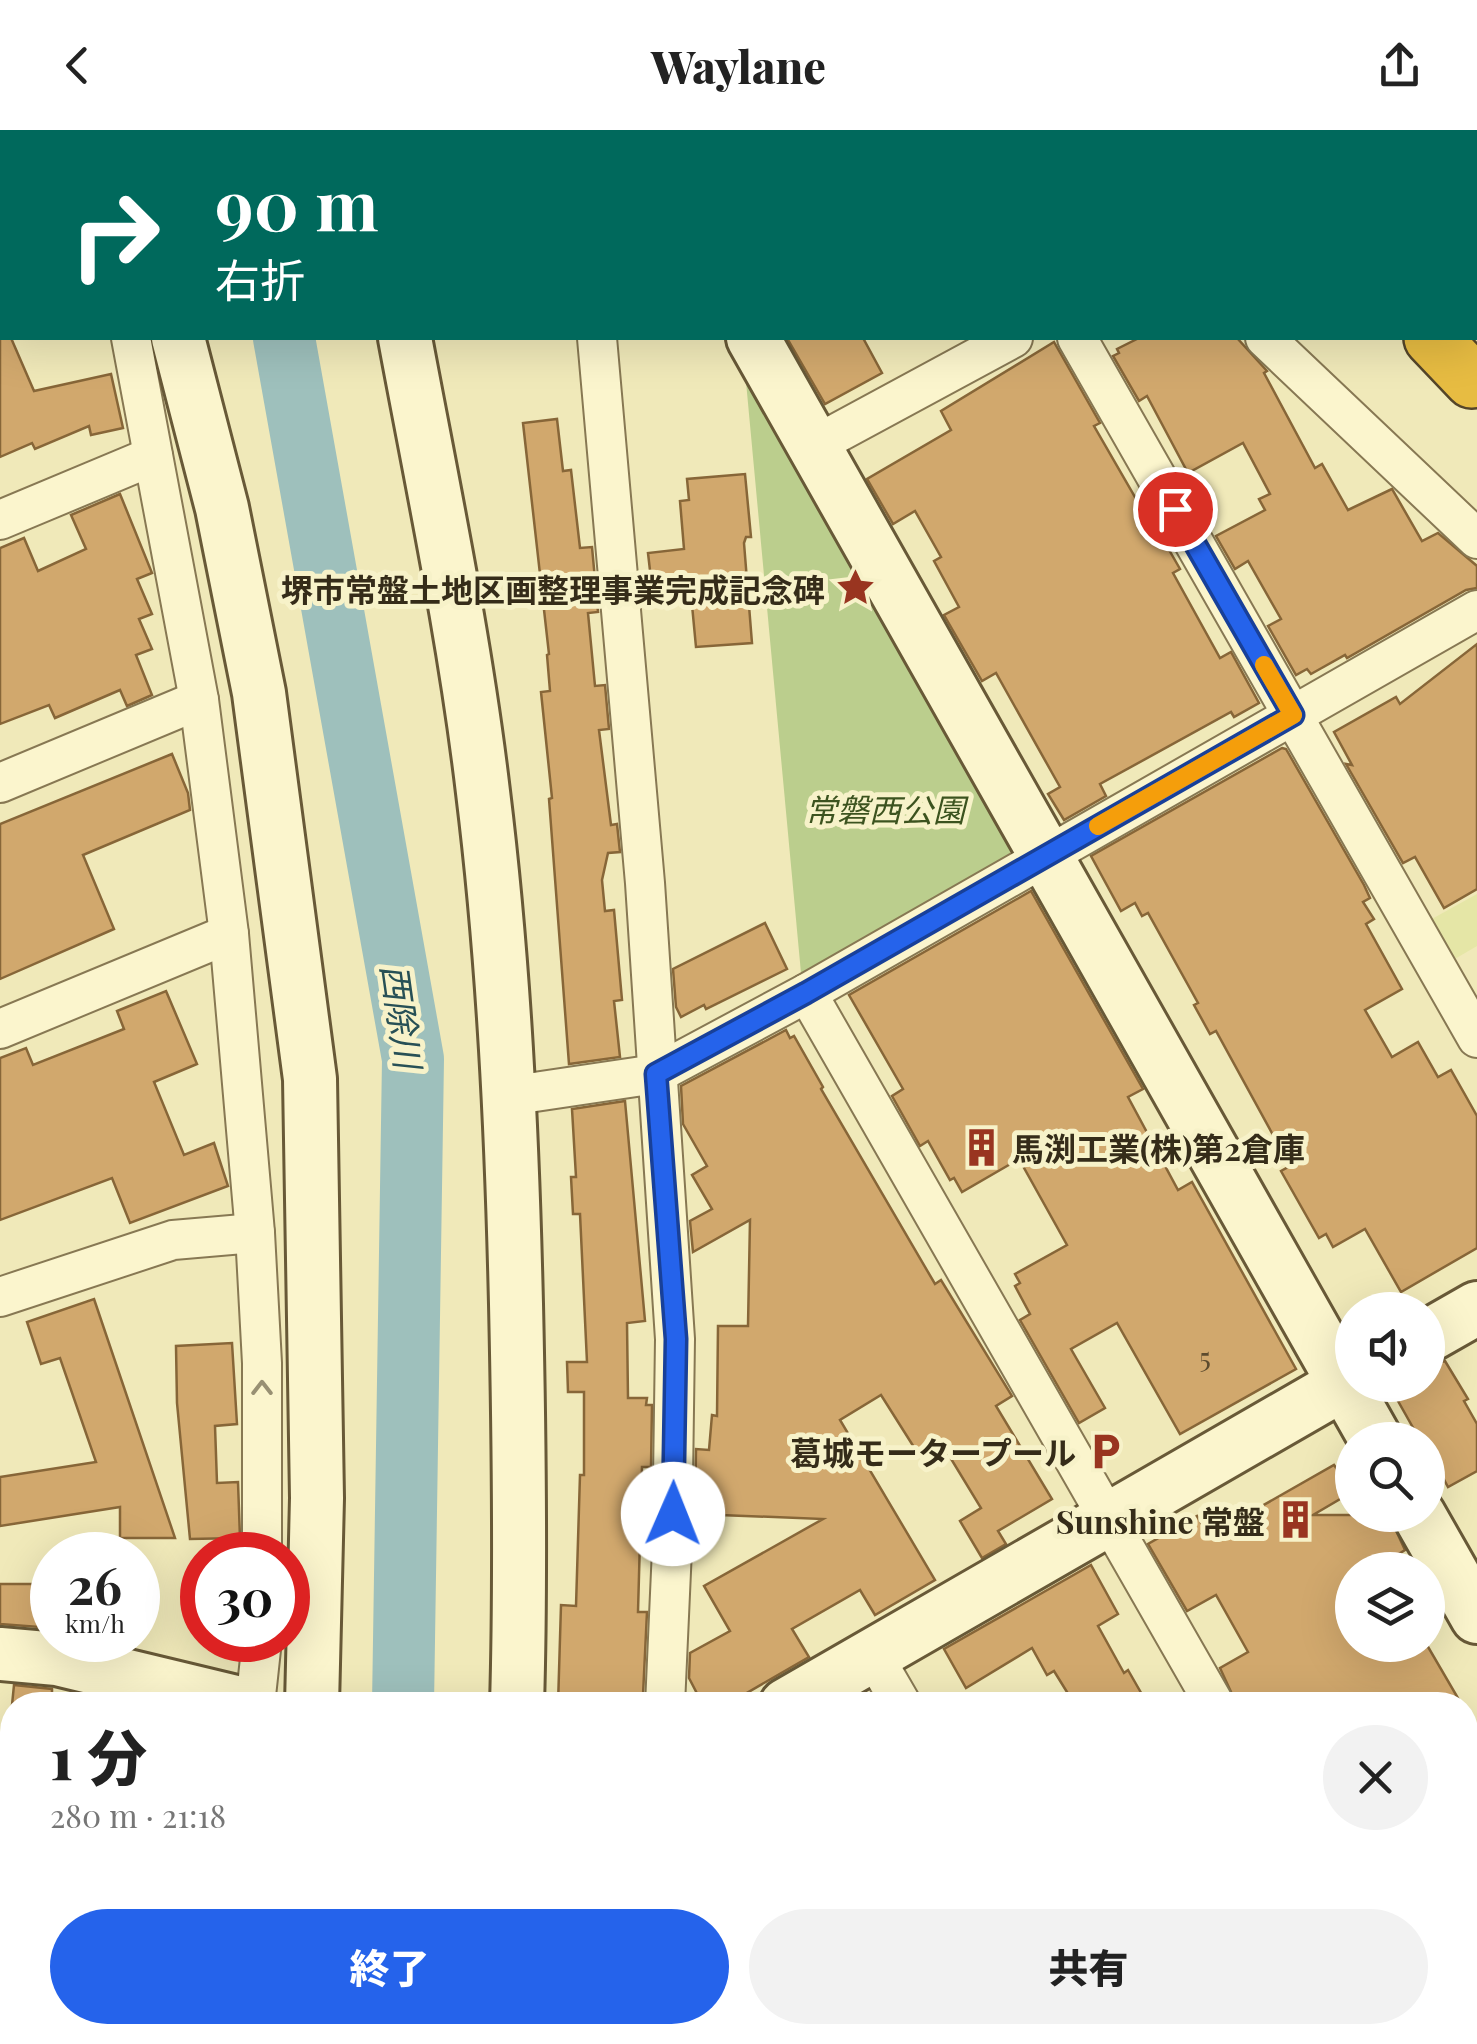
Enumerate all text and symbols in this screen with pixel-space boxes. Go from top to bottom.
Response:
text: Waylane [651,35,826,95]
icon: back [50,38,105,93]
icon: share [1372,38,1427,93]
text: 90 m [215,155,379,249]
icon: right [50,170,180,300]
text: 右折 [215,248,305,308]
pin [1133,467,1218,552]
icon: arrive [1148,482,1203,537]
place label: 堺市常盤土地区画整理事業完成記念碑 [281,567,825,610]
place icon: 堺市常盤土地区画整理事業完成記念碑 [834,567,876,609]
park label: 常磐西公園 [805,787,969,830]
water label: 西除川 [372,961,434,1075]
building icon: 馬渕工業(株)第2倉庫 [961,1126,1003,1168]
place label: 馬渕工業(株)第2倉庫 [1012,1126,1305,1169]
map controls [1335,1292,1445,1662]
button: sound [1335,1292,1445,1402]
house number: 5 [1199,1338,1211,1375]
one-way arrow [251,1379,273,1394]
button: search [1335,1422,1445,1532]
place label: 葛城モータープール [790,1430,1076,1473]
parking icon: 葛城モータープール [1085,1430,1127,1472]
position arrow [621,1462,725,1566]
place label: Sunshine 常盤 [1056,1499,1265,1542]
building icon: Sunshine 常盤 [1274,1499,1316,1541]
speed limit sign: 30 [180,1532,310,1662]
text: 26 [68,1551,122,1618]
button: layers [1335,1552,1445,1662]
text: km/h [65,1606,125,1639]
text: 1 分 [50,1715,147,1795]
button: close [1323,1725,1428,1830]
text: 280 m · 21:18 [50,1793,226,1836]
button: 終了 [50,1909,729,2024]
button: 共有 [749,1909,1428,2024]

